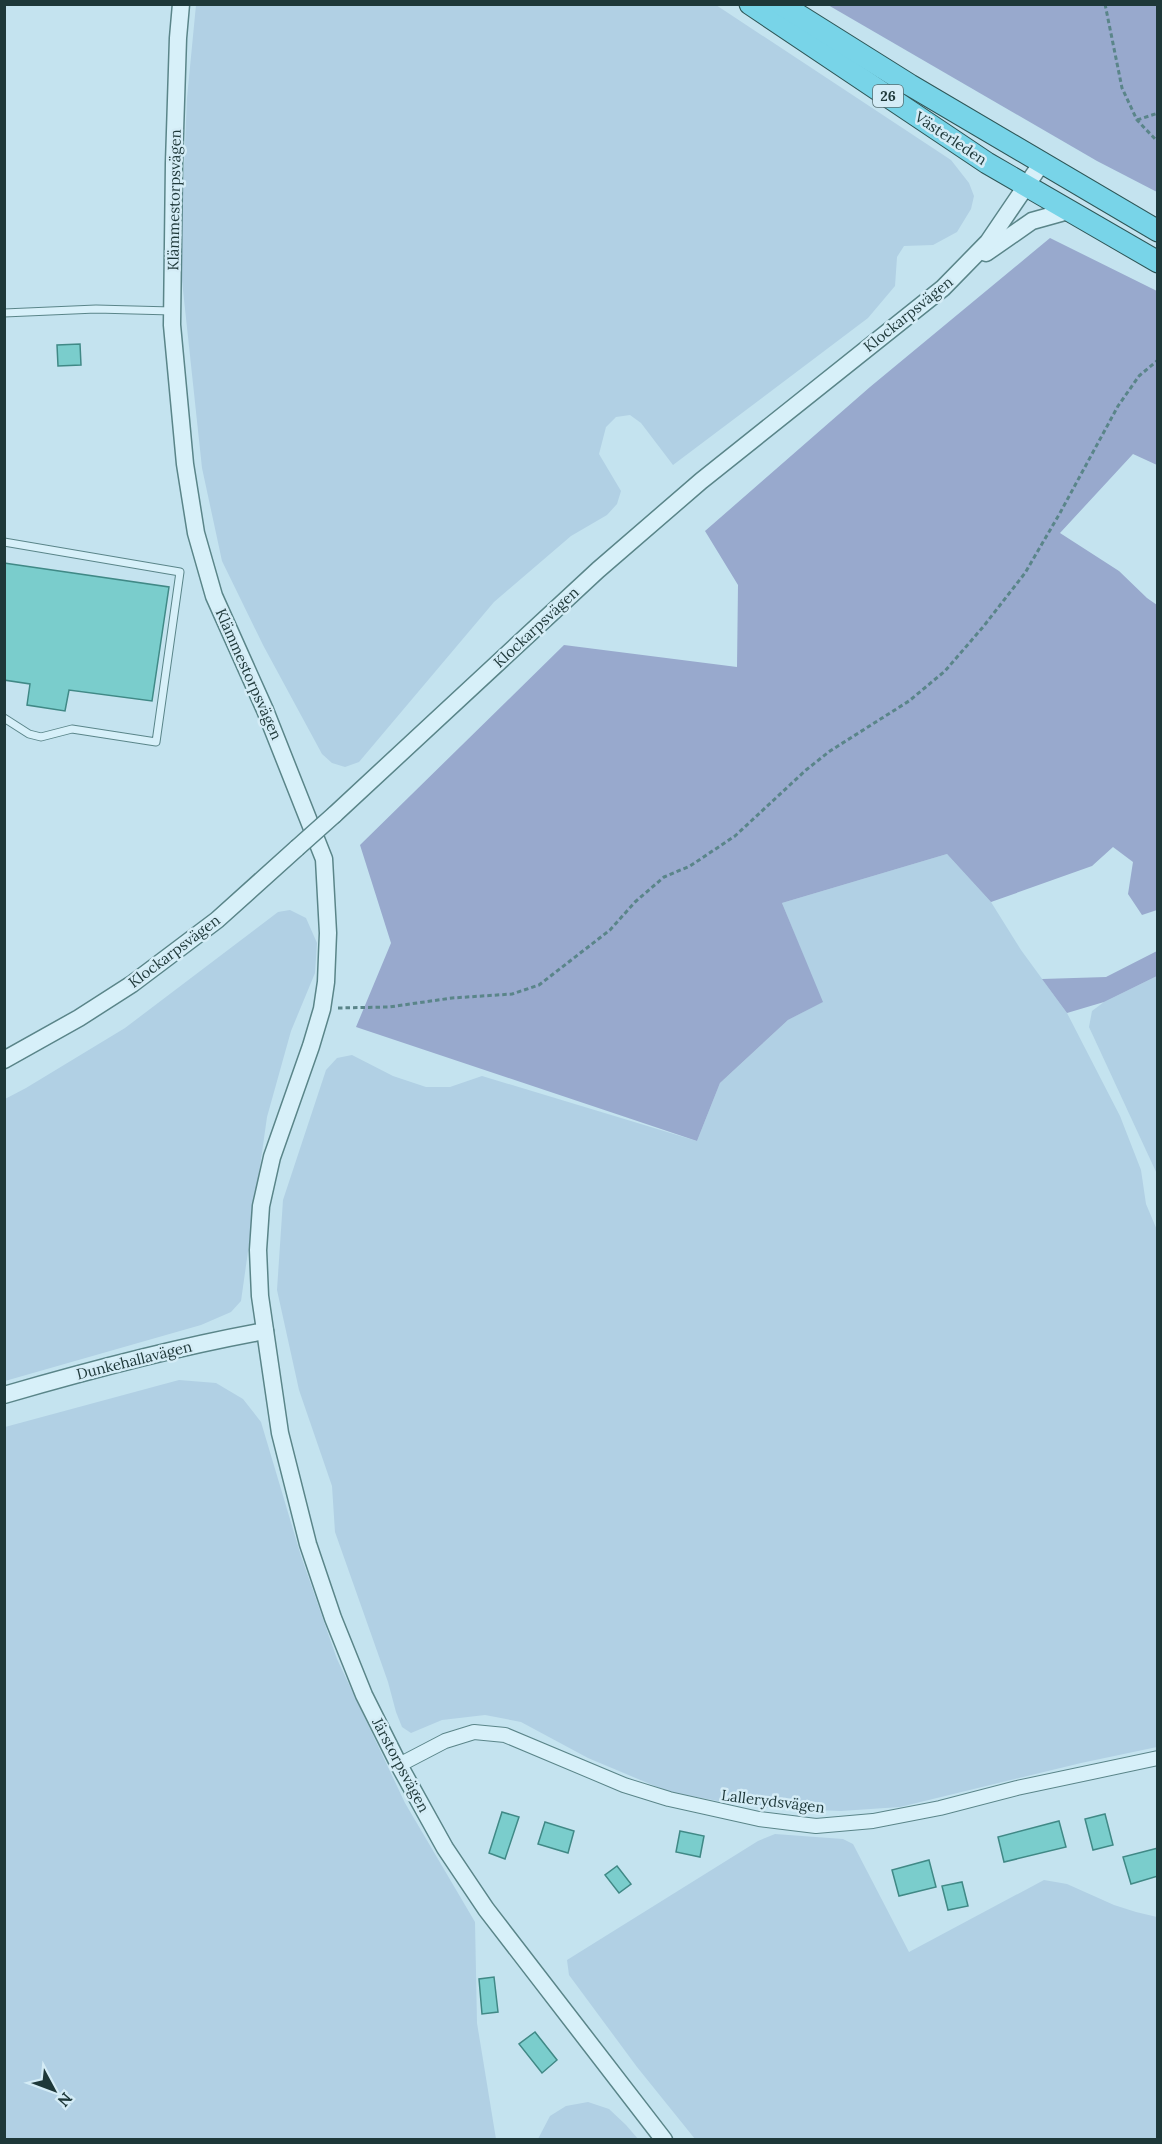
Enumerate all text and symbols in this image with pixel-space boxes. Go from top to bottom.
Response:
road number: 26 [873,85,903,107]
street label: Västerleden [911,106,991,169]
street label: Klämmestorpsvägen [163,129,185,271]
street label: Klockarpsvägen [859,272,957,356]
street label: Klockarpsvägen [489,583,583,671]
street label: Klämmestorpsvägen [212,605,286,743]
street label: Klockarpsvägen [124,910,224,992]
street label: Dunkehallavägen [74,1336,194,1384]
street label: Järstorpsvägen [368,1714,434,1815]
street label: Lallerydsvägen [720,1785,826,1817]
north arrow [24,2060,84,2120]
text: N [54,2089,77,2111]

